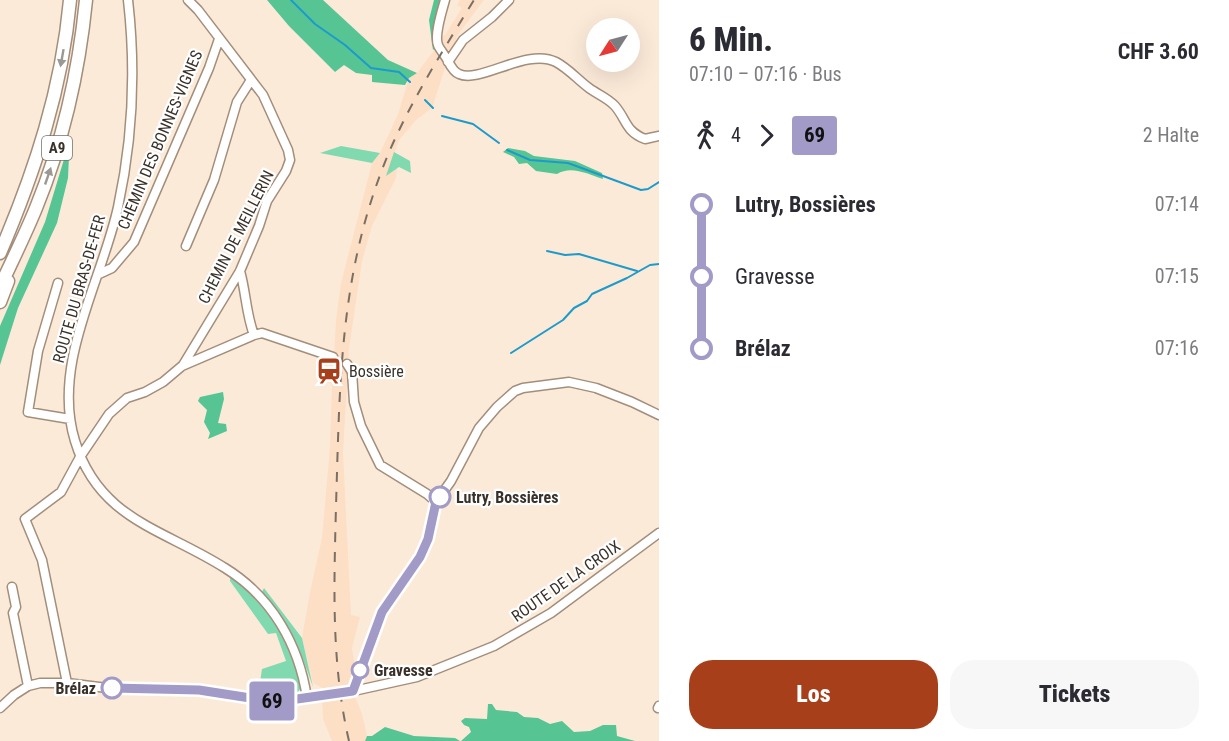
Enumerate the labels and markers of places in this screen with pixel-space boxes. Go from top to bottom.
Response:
station icon: Bossière [314,356,344,386]
place label: Bossière [349,362,404,381]
marker: Lutry, Bossières [429,486,451,508]
place label: Lutry, Bossières [456,488,558,507]
marker: Gravesse [351,661,369,679]
place label: Gravesse [374,661,433,680]
marker: Brélaz [101,677,123,699]
place label: Brélaz [55,679,96,698]

